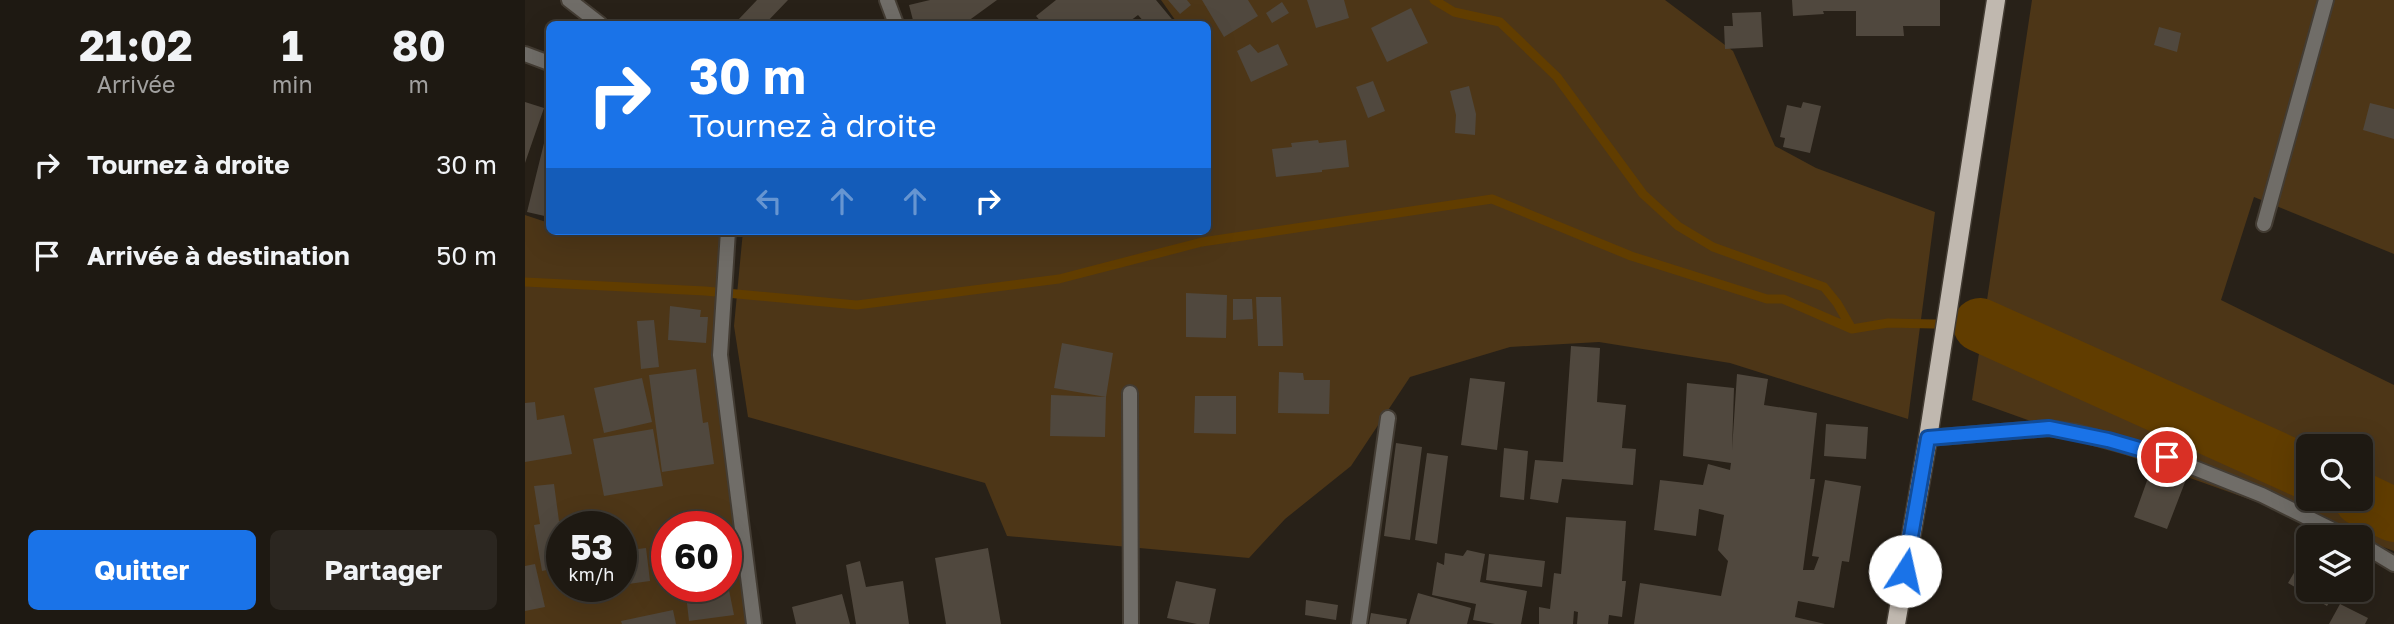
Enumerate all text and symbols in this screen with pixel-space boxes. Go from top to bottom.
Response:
text: 21:02 [79,20,193,70]
text: 1 [281,20,303,70]
text: 80 [392,20,446,70]
text: 30 m [689,46,806,105]
icon: right [574,49,665,140]
text: Arrivée [97,70,175,98]
text: min [272,70,313,98]
text: m [409,70,429,98]
text: Tournez à droite [689,106,937,144]
icon: right [28,146,66,184]
text: Tournez à droite [87,149,290,180]
text: 30 m [436,149,497,180]
icon: left [750,182,788,220]
icon: ahead [823,182,861,220]
icon: ahead [896,182,934,220]
icon: right [969,182,1007,220]
icon: arrive [28,237,66,275]
text: Arrivée à destination [87,240,350,271]
text: 50 m [436,240,497,271]
pin [2137,427,2197,487]
map controls [2296,434,2373,602]
button: search [2296,434,2373,511]
icon: arrive [2148,438,2186,476]
speed limit sign: 60 [651,511,742,602]
button: layers [2296,525,2373,602]
text: 53 [570,526,613,568]
button: Quitter [28,530,256,610]
button: Partager [270,530,497,610]
position arrow [1868,534,1942,608]
text: km/h [569,563,614,585]

